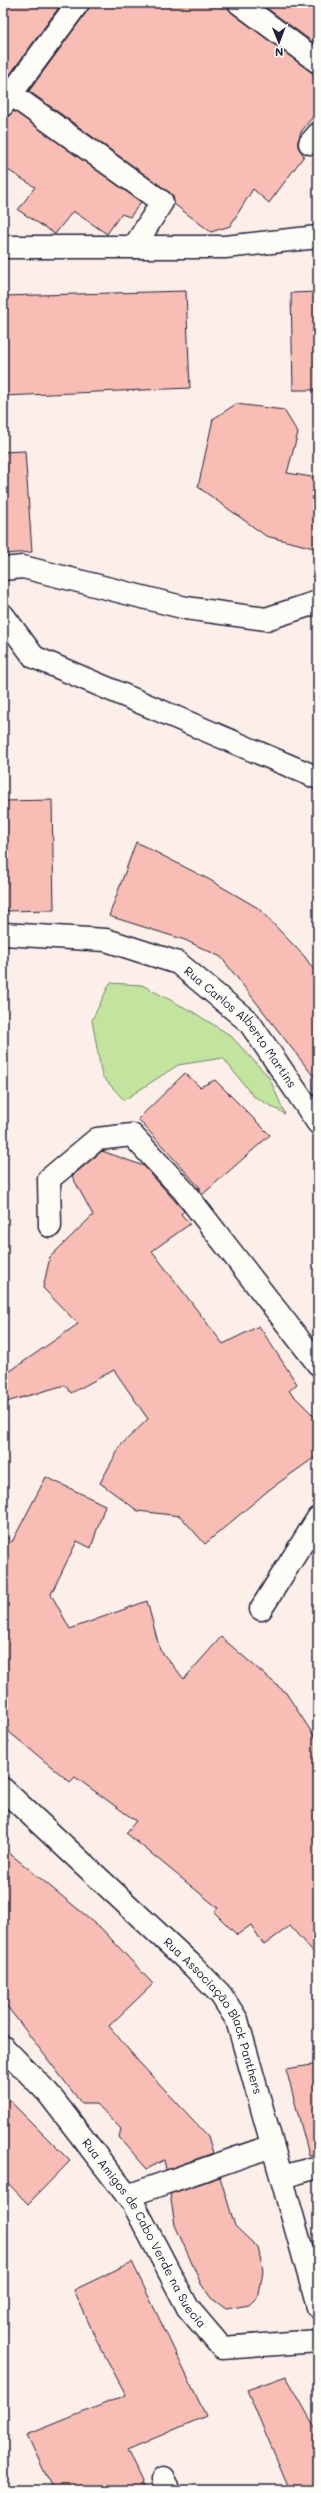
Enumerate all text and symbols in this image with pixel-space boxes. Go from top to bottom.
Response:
north arrow [259,22,299,62]
text: N [275,45,283,60]
street label: Rua Carlos Alberto Martins [181,962,301,1091]
street label: Rua Associação Black Panthers [160,1934,267,2096]
street label: Rua Amigos de Cabo Verde na Suecia [79,2135,210,2331]

